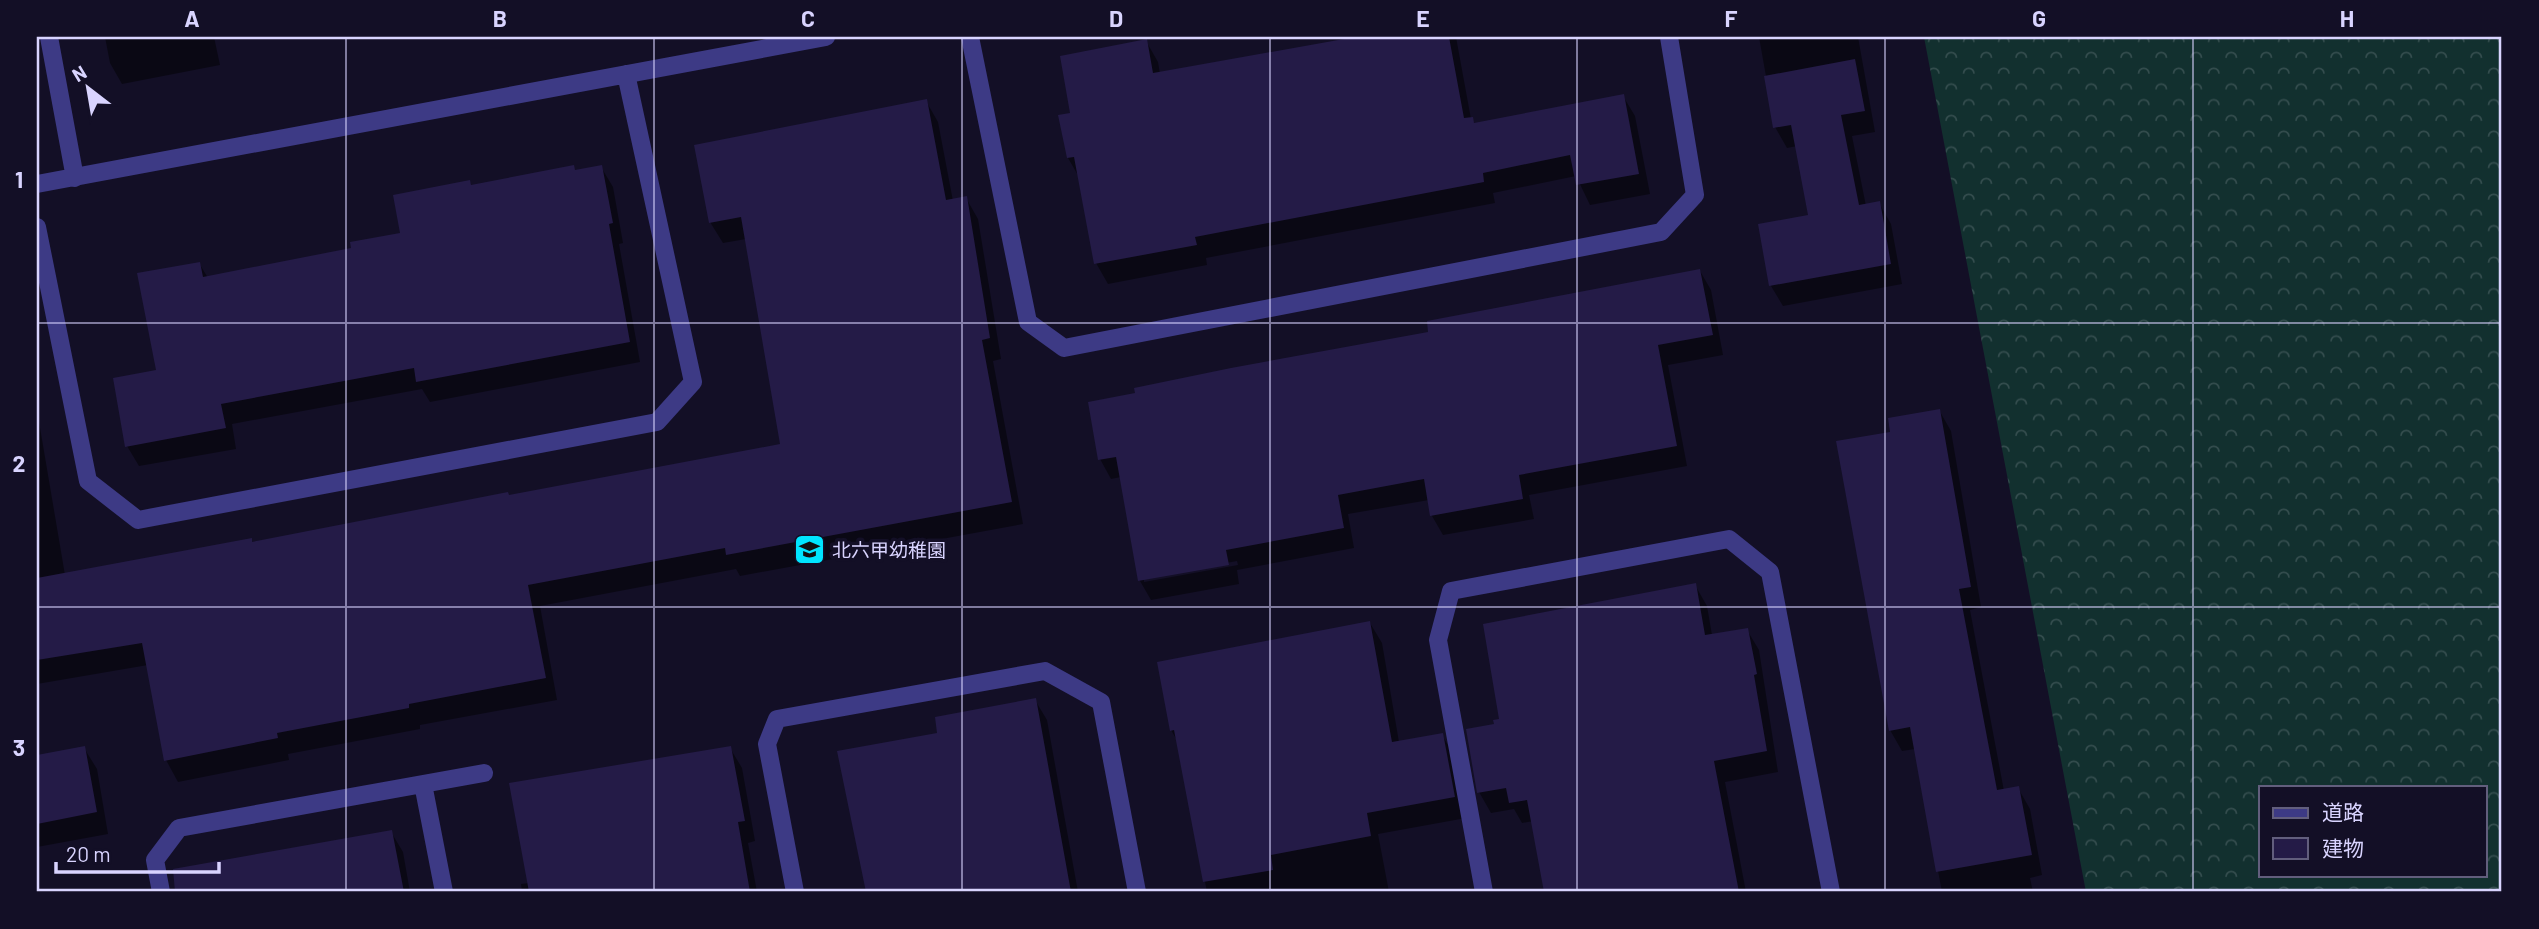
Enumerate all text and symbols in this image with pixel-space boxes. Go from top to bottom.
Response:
text: A [184,4,200,32]
text: B [493,4,507,32]
text: C [801,4,815,32]
text: D [1109,4,1123,32]
text: E [1416,4,1430,32]
text: F [1725,4,1738,32]
text: G [2032,4,2046,32]
text: H [2340,4,2354,32]
north arrow [52,52,122,122]
text: N [68,60,90,86]
text: 1 [15,165,23,193]
text: 2 [13,449,25,477]
school or university icon: 北六甲幼稚園 [792,532,826,566]
place label: 北六甲幼稚園 [832,538,946,561]
text: 3 [13,733,25,761]
legend [2259,786,2486,876]
text: 道路 [2322,799,2364,824]
scale bar [56,831,219,875]
text: 建物 [2322,835,2364,860]
text: 20 m [66,841,111,866]

